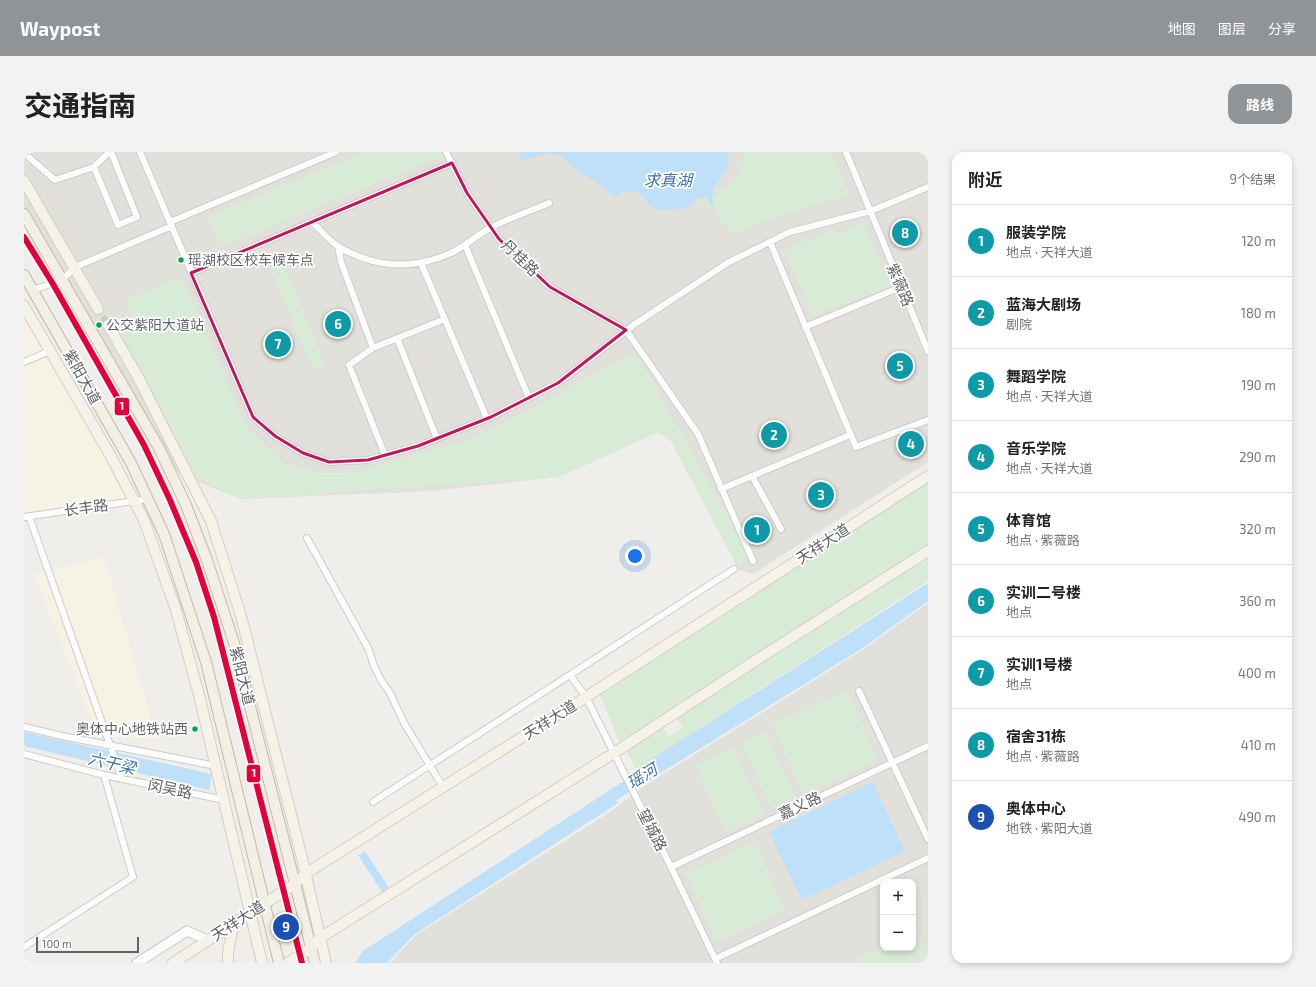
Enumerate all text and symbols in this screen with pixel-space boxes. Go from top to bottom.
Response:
text: Waypost [20,17,100,40]
text: 地图 [1168,20,1196,37]
text: 图层 [1218,20,1246,37]
text: 分享 [1268,20,1296,37]
button: 路线 [1228,84,1292,124]
text: 交通指南 [24,88,136,122]
text: 附近 [968,169,1002,189]
water label: 求真湖 [644,170,695,189]
text: 9个结果 [1230,171,1276,187]
pin: 8 [892,218,918,248]
text: 服装学院 [1006,223,1066,241]
text: 1 [978,233,984,249]
text: 120 m [1241,233,1276,249]
street label: 丹桂路 [498,235,543,279]
text: 地点 · 天祥大道 [1006,244,1093,260]
place label: 瑶湖校区校车候车点 [188,251,314,268]
marker: 瑶湖校区校车候车点 [176,255,186,265]
street label: 紫薇路 [884,260,918,309]
text: 蓝海大剧场 [1006,295,1081,313]
text: 2 [977,305,985,321]
text: 180 m [1241,305,1276,321]
pin: 6 [325,309,351,339]
place label: 公交紫阳大道站 [106,316,204,333]
text: 剧院 [1006,316,1032,332]
marker: 公交紫阳大道站 [94,320,104,330]
pin: 7 [265,329,291,359]
street label: 紫阳大道 [60,346,105,407]
pin: 5 [887,351,913,381]
text: 舞蹈学院 [1006,367,1066,385]
text: 3 [977,377,985,393]
text: 190 m [1241,377,1276,393]
text: 地点 · 天祥大道 [1006,388,1093,404]
line badge: 1 [114,397,130,416]
text: 1 [120,399,124,412]
pin: 2 [761,420,787,450]
pin: 4 [898,429,924,459]
text: 音乐学院 [1006,439,1066,457]
text: 4 [977,449,985,465]
text: 290 m [1239,449,1276,465]
text: 地点 · 天祥大道 [1006,460,1093,476]
pin: 3 [808,480,834,510]
street label: 长丰路 [62,495,109,519]
text: 体育馆 [1006,511,1051,529]
pin: 1 [744,515,770,545]
street label: 天祥大道 [792,519,853,567]
text: 5 [977,521,985,537]
text: 320 m [1239,521,1276,537]
text: 地点 · 紫薇路 [1006,532,1080,548]
your location [625,546,645,566]
text: 实训二号楼 [1006,583,1081,601]
text: 6 [977,593,985,609]
text: 360 m [1239,593,1276,609]
text: 地点 [1006,604,1032,620]
street label: 紫阳大道 [227,644,259,707]
text: 实训1号楼 [1006,655,1072,673]
text: 7 [978,665,984,681]
text: 400 m [1238,665,1276,681]
text: 地点 [1006,676,1032,692]
street label: 天祥大道 [519,696,580,743]
place label: 奥体中心地铁站西 [76,720,188,737]
marker: 奥体中心地铁站西 [190,724,200,734]
text: 宿舍31栋 [1006,727,1066,745]
text: 8 [977,737,985,753]
text: 410 m [1241,737,1276,753]
water label: 六干梁 [87,748,140,778]
text: 地点 · 紫薇路 [1006,748,1080,764]
water label: 瑶河 [623,757,663,792]
line badge: 1 [246,764,261,783]
text: 1 [252,766,256,779]
street label: 闵吴路 [146,775,194,802]
street label: 嘉义路 [775,787,824,823]
text: 奥体中心 [1006,799,1066,817]
street label: 望城路 [635,805,671,854]
text: 9 [977,809,985,825]
text: 490 m [1238,809,1276,825]
text: 地铁 · 紫阳大道 [1006,820,1093,836]
map controls [880,879,916,951]
button: + [880,879,916,915]
street label: 天祥大道 [207,896,268,944]
pin: 9 [273,912,299,942]
button: − [880,915,916,951]
scale bar [36,935,139,954]
text: 100 m [42,937,72,950]

